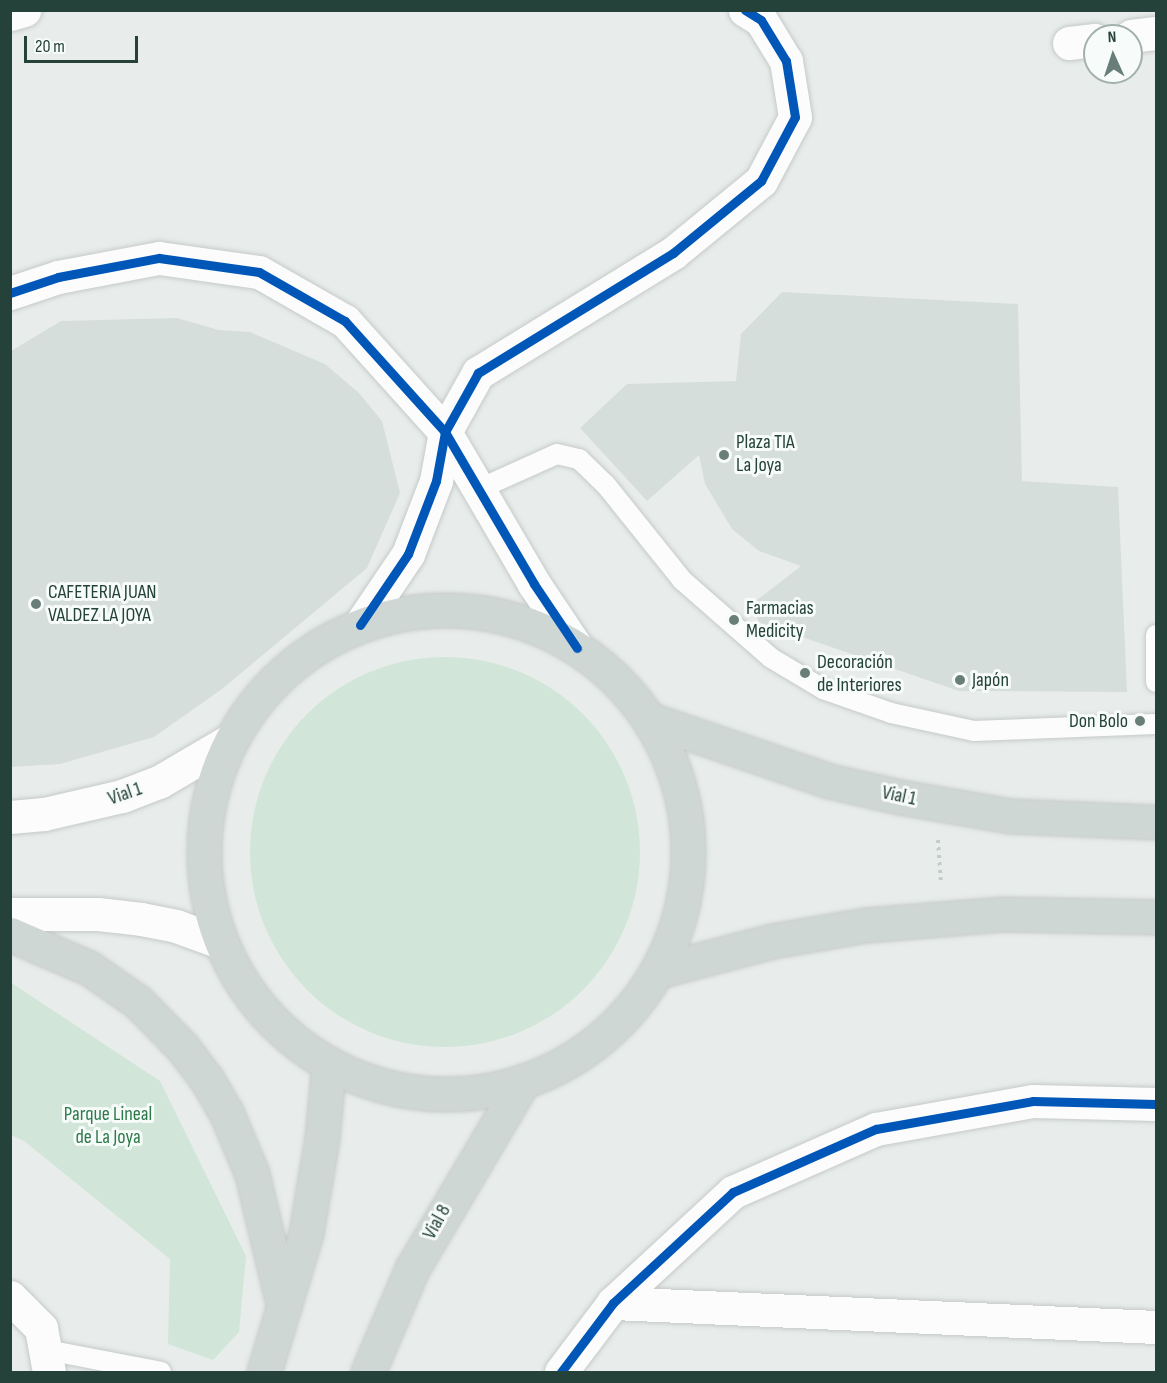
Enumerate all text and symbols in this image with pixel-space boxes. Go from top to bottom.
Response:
scale bar [27,24,141,62]
north arrow [1083,24,1143,84]
text: N [1107,28,1117,47]
text: 20 m [35,36,65,57]
place label: Plaza TIA La Joya [736,431,795,478]
marker: Plaza TIA La Joya [717,448,731,462]
place label: CAFETERIA JUAN VALDEZ LA JOYA [48,580,156,627]
place label: Farmacias Medicity [746,596,814,643]
marker: CAFETERIA JUAN VALDEZ LA JOYA [29,597,43,611]
marker: Farmacias Medicity [727,613,741,627]
place label: Decoración de Interiores [817,650,902,697]
marker: Decoración de Interiores [798,666,812,680]
place label: Japón [972,668,1009,692]
marker: Japón [953,673,967,687]
place label: Don Bolo [1069,709,1128,733]
marker: Don Bolo [1133,714,1147,728]
street label: Vial 1 [105,777,145,811]
street label: Vial 1 [880,781,918,811]
park label: Parque Lineal de La Joya [64,1102,152,1149]
street label: Vial 8 [418,1200,456,1244]

